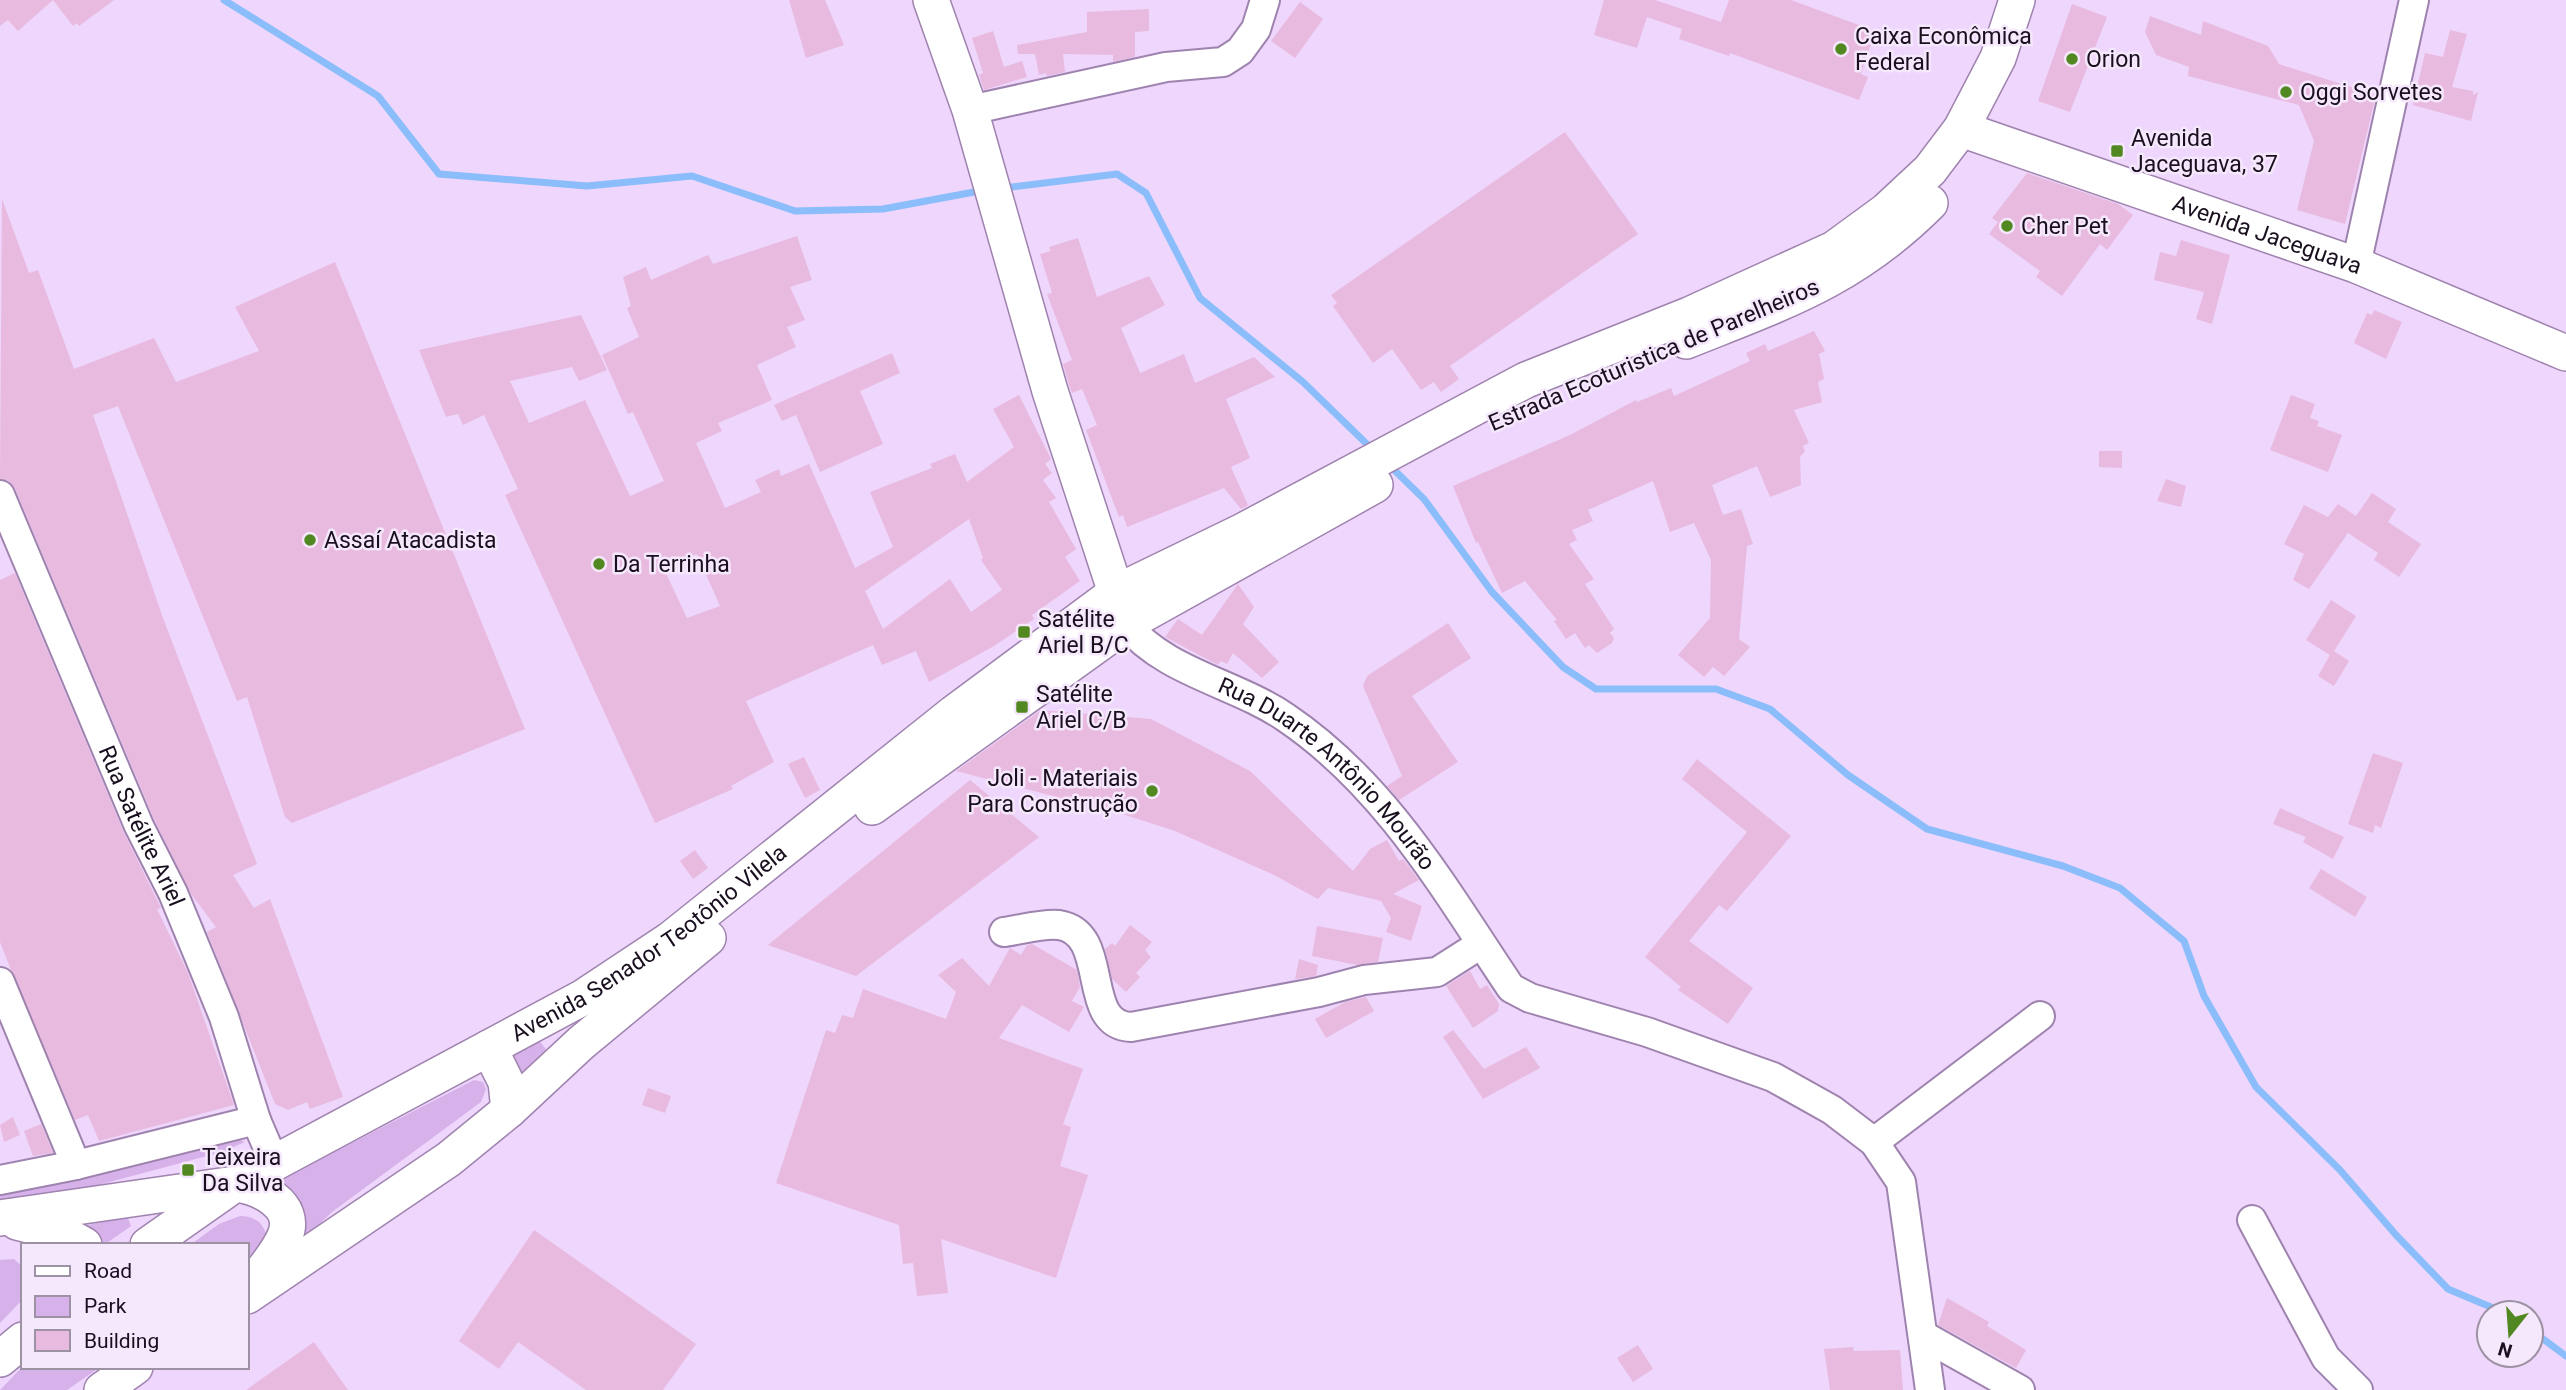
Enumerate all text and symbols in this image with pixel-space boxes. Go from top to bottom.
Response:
place label: Caixa Econômica Federal [1855,23,2032,76]
marker: Caixa Econômica Federal [1833,41,1849,57]
place label: Orion [2086,46,2141,73]
marker: Orion [2064,51,2080,67]
place label: Oggi Sorvetes [2300,79,2443,106]
marker: Oggi Sorvetes [2278,84,2294,100]
place label: Avenida Jaceguava, 37 [2131,125,2278,178]
marker: Avenida Jaceguava, 37 [2109,143,2125,159]
street label: Avenida Jaceguava [2169,189,2365,279]
place label: Cher Pet [2021,213,2108,240]
marker: Cher Pet [1999,218,2015,234]
street label: Estrada Ecoturistica de Parelheiros [1485,273,1823,437]
place label: Assaí Atacadista [324,527,497,554]
marker: Assaí Atacadista [302,532,318,548]
place label: Da Terrinha [613,551,730,578]
marker: Da Terrinha [591,556,607,572]
place label: Satélite Ariel B/C [1038,606,1129,659]
marker: Satélite Ariel B/C [1016,624,1032,640]
street label: Rua Duarte Antônio Mourão [1214,672,1441,875]
place label: Satélite Ariel C/B [1036,681,1127,734]
marker: Satélite Ariel C/B [1014,699,1030,715]
street label: Rua Satélite Ariel [93,742,190,910]
place label: Joli - Materiais Para Construção [967,765,1138,818]
marker: Joli - Materiais Para Construção [1144,783,1160,799]
street label: Avenida Senador Teotônio Vilela [506,839,792,1047]
place label: Teixeira Da Silva [202,1144,284,1197]
marker: Teixeira Da Silva [180,1162,196,1178]
legend [21,1243,248,1369]
text: Road [84,1259,132,1283]
text: Park [84,1294,127,1318]
north arrow [2475,1299,2545,1369]
text: Building [84,1329,159,1353]
text: N [2495,1337,2515,1363]

